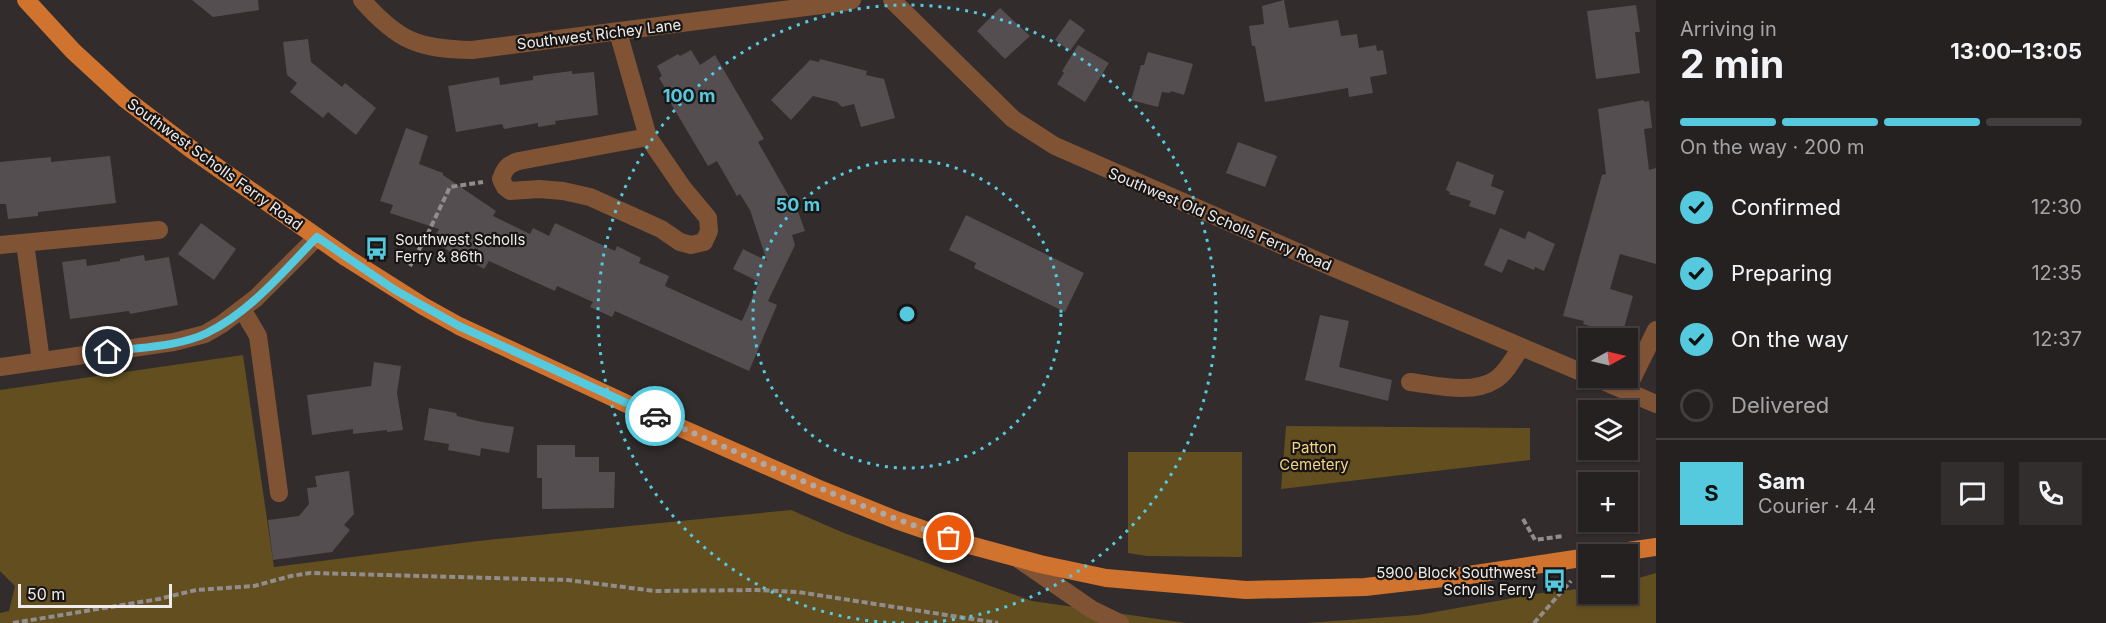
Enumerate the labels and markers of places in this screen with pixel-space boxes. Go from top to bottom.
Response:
place label: Southwest Scholls Ferry & 86th [395,230,525,266]
bus stop icon: Southwest Scholls Ferry & 86th [364,235,390,261]
centre of rings [897,304,917,324]
pin [82,326,133,377]
pin [923,512,974,563]
place label: 5900 Block Southwest Scholls Ferry [1376,563,1537,599]
bus stop icon: 5900 Block Southwest Scholls Ferry [1541,568,1567,594]

